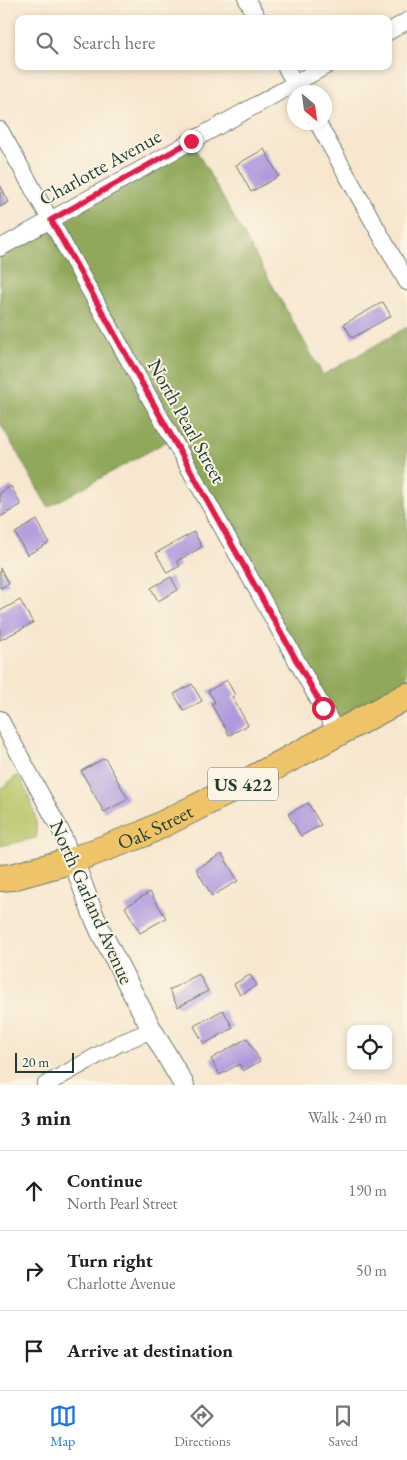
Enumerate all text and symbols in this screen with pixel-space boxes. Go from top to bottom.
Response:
search box [15,15,392,70]
icon: search [33,29,61,57]
text: Search here [73,30,155,55]
north arrow [287,85,332,130]
street label: Charlotte Avenue [34,123,166,211]
route end [180,130,203,153]
street label: North Pearl Street [142,354,232,488]
route start [312,697,335,720]
road number: US 422 [208,768,278,801]
street label: Oak Street [114,798,198,855]
street label: North Garland Avenue [44,816,140,988]
map controls [347,1025,392,1070]
button: locate [347,1025,392,1070]
scale bar [15,1050,74,1073]
text: 20 m [22,1053,49,1071]
text: 3 min [20,1104,71,1131]
text: Walk · 240 m [308,1107,387,1128]
text: Continue [67,1168,142,1193]
icon: ahead [20,1177,48,1205]
text: 190 m [348,1180,387,1201]
text: North Pearl Street [67,1193,178,1214]
text: Turn right [67,1248,153,1273]
icon: right [20,1257,48,1285]
text: 50 m [356,1260,387,1281]
text: Charlotte Avenue [67,1273,176,1294]
icon: arrive [20,1337,48,1365]
text: Arrive at destination [67,1338,233,1363]
tab: Map [49,1402,77,1450]
tab: Directions [174,1402,231,1450]
tab: Saved [328,1402,358,1450]

